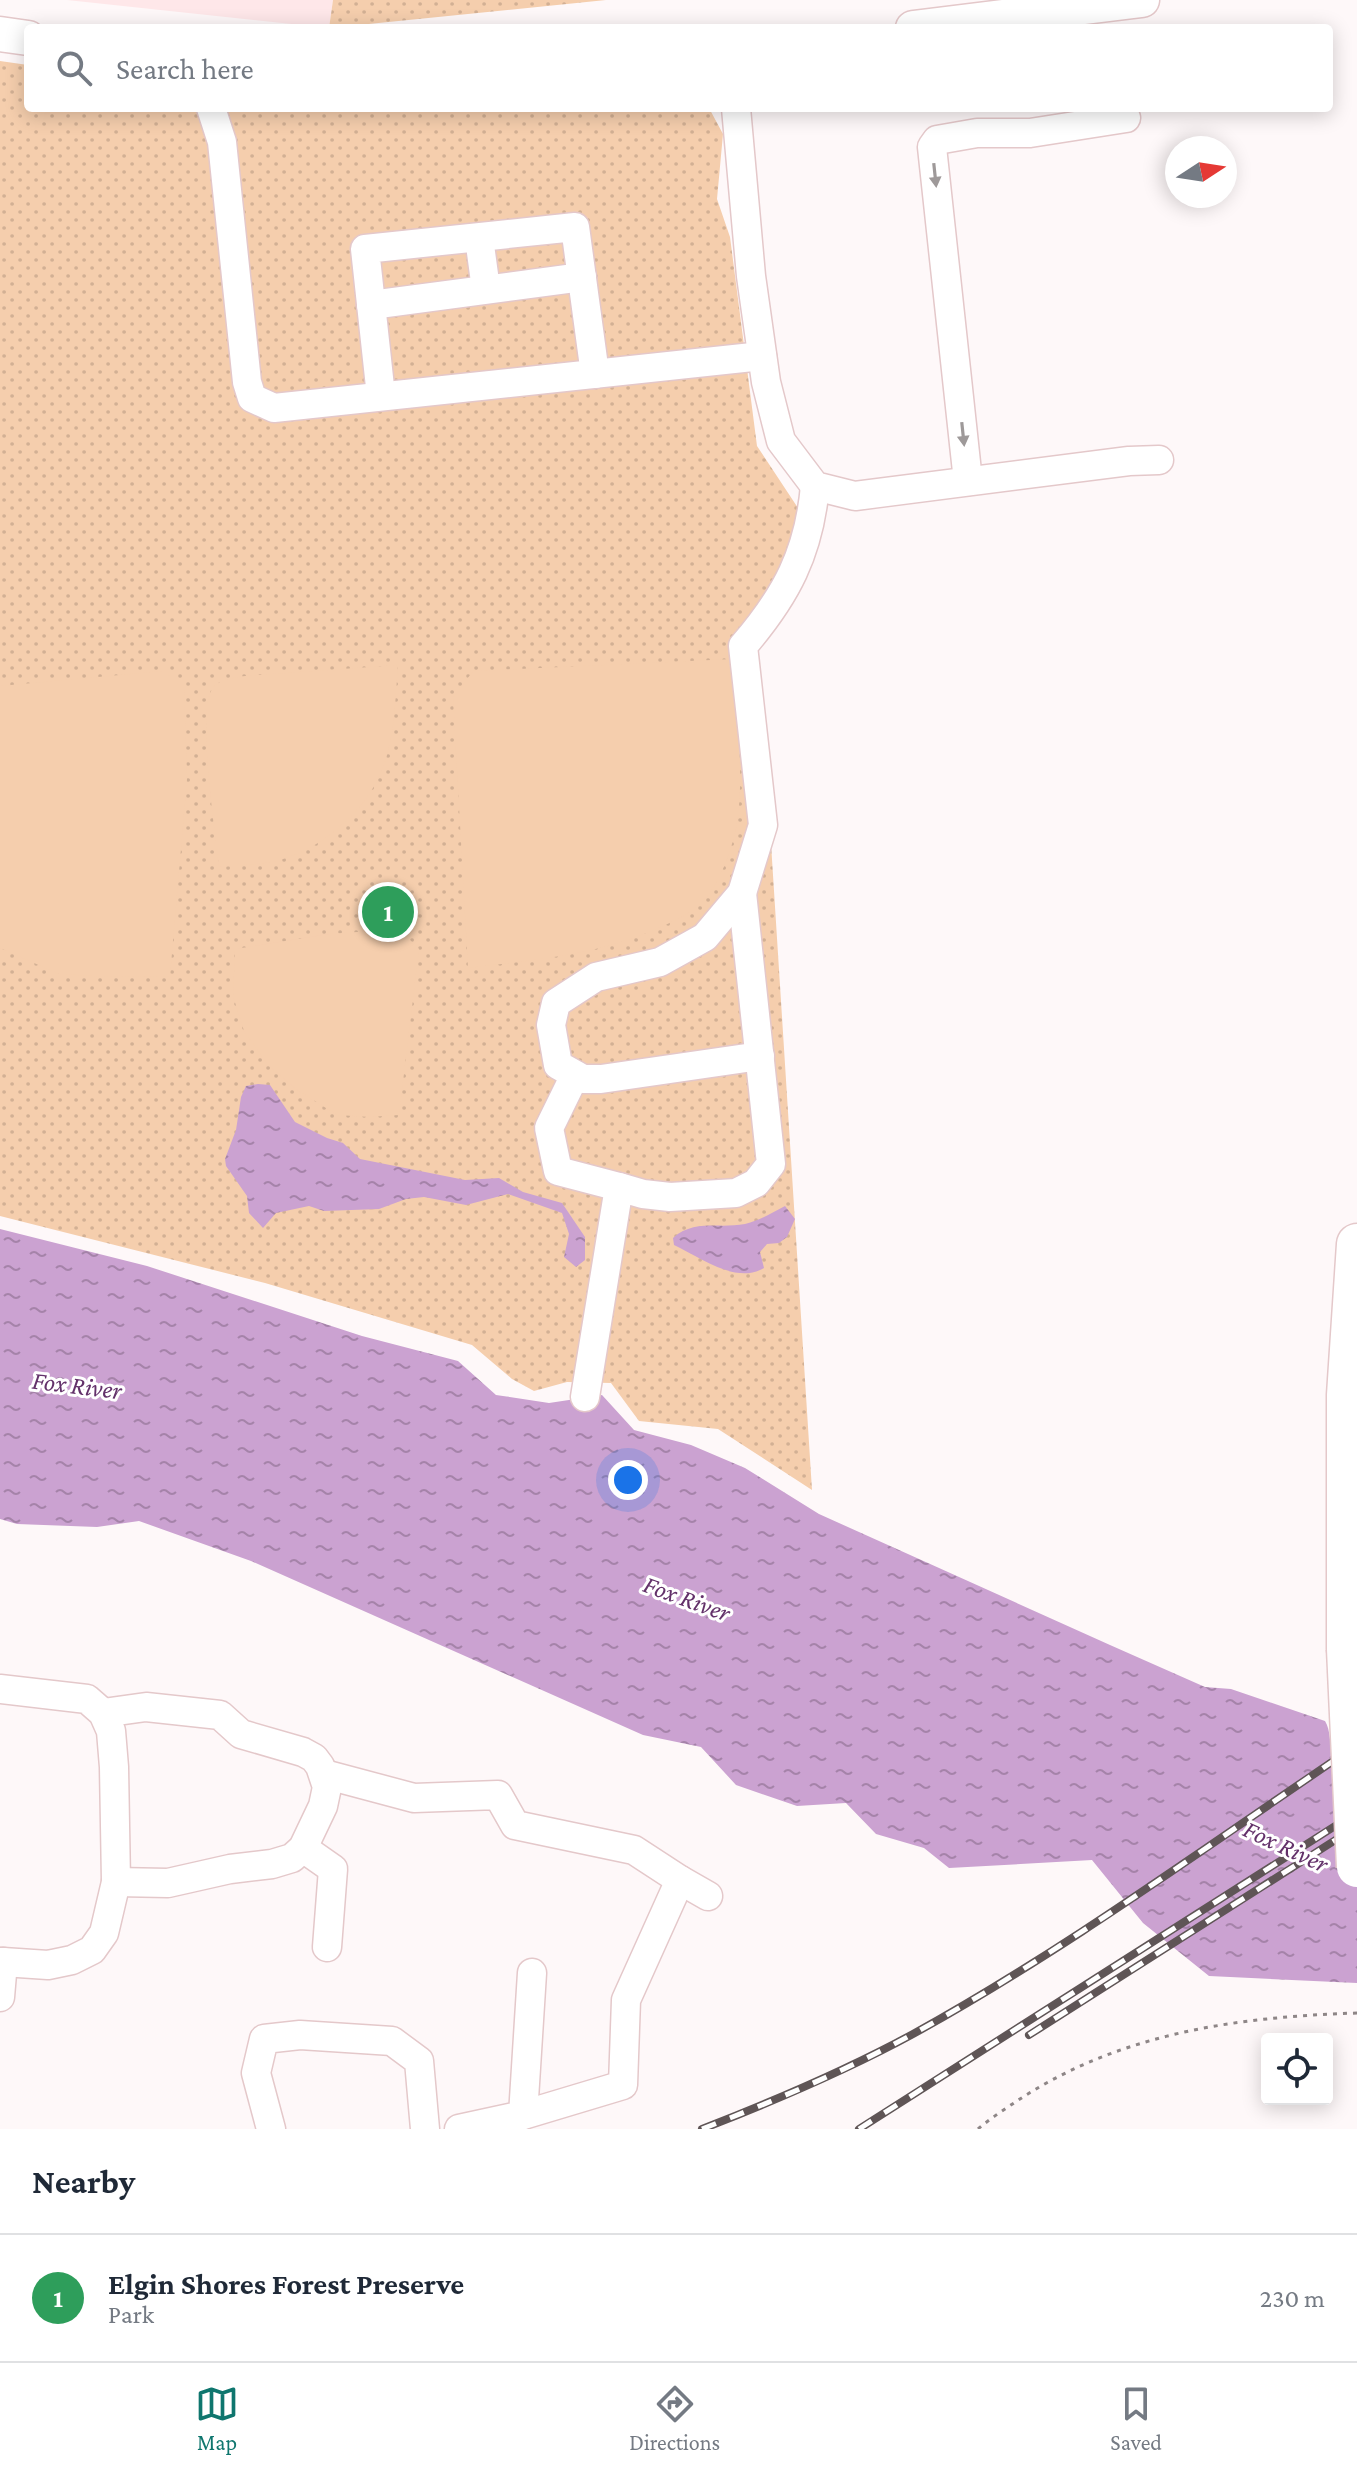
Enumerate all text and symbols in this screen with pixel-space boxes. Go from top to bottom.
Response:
search box [24,24,1333,112]
icon: search [52,46,96,90]
text: Search here [116,52,254,85]
north arrow [1165,136,1237,208]
one-way arrow [929,163,942,188]
one-way arrow [957,422,970,447]
pin: 1 [362,882,414,942]
water label: Fox River [30,1366,124,1405]
your location [608,1460,648,1500]
water label: Fox River [640,1569,735,1628]
water label: Fox River [1239,1814,1334,1879]
map controls [1261,2033,1333,2105]
button: locate [1261,2033,1333,2105]
text: Nearby [32,2163,135,2200]
text: Elgin Shores Forest Preserve [108,2267,464,2300]
text: 1 [53,2284,63,2313]
text: 230 m [1260,2284,1325,2313]
text: Park [108,2300,154,2329]
tab: Map [195,2382,239,2455]
tab: Directions [629,2382,720,2455]
tab: Saved [1110,2382,1162,2455]

